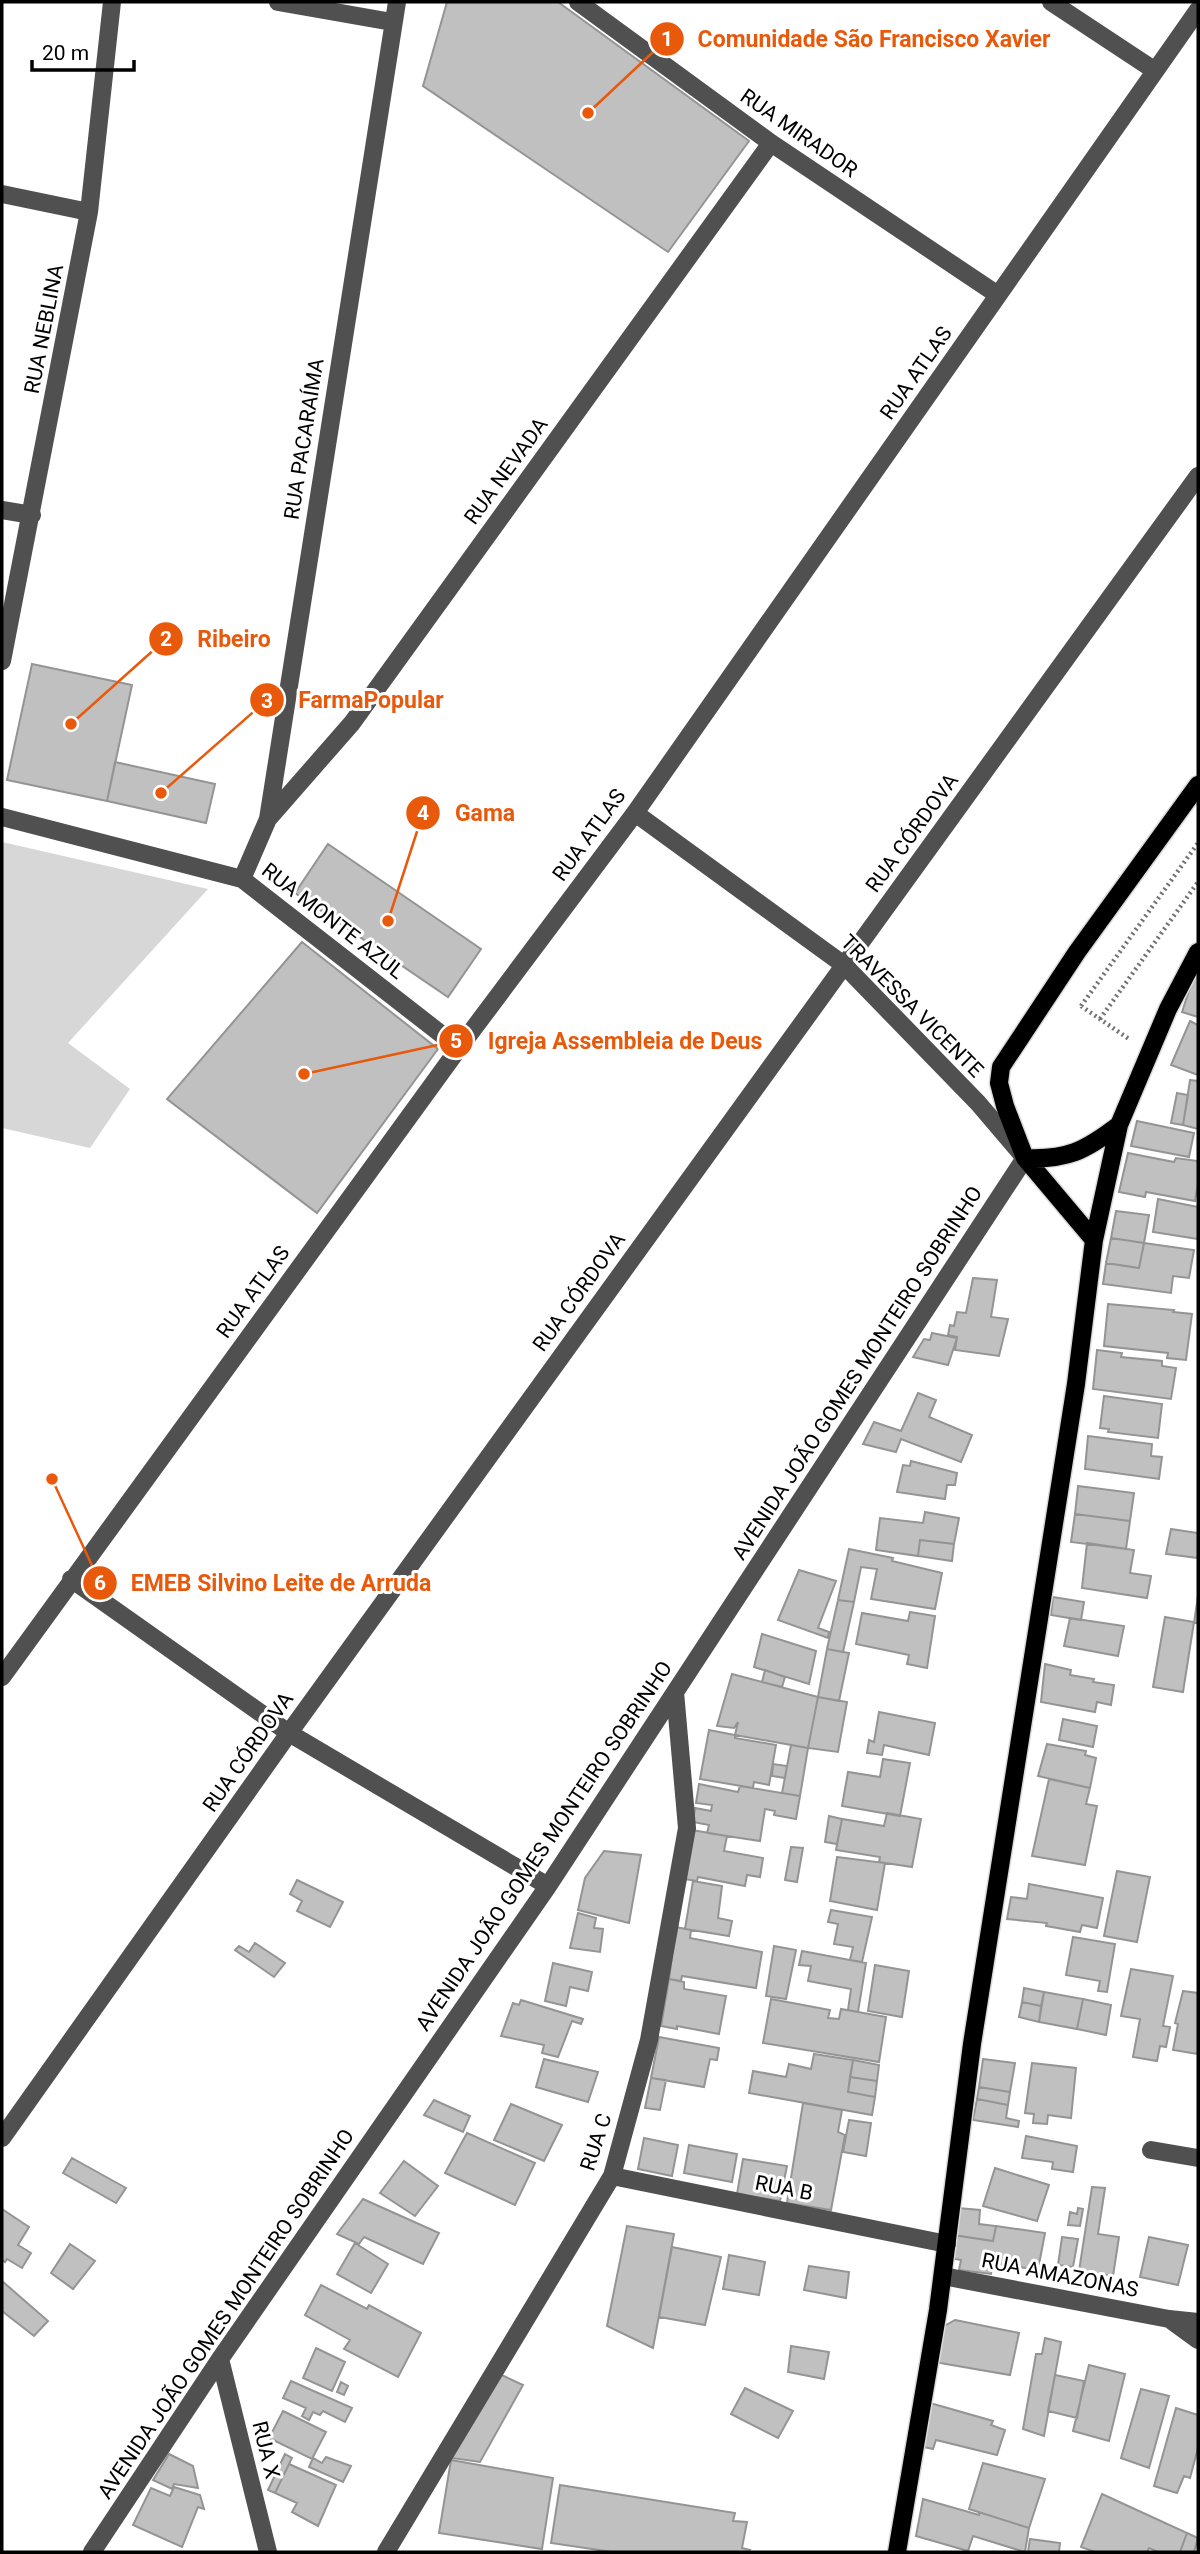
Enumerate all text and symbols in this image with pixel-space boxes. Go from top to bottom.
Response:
callout: Comunidade São Francisco Xavier [649,17,1065,61]
text: Comunidade São Francisco Xavier [698,26,1051,53]
text: 1 [661,27,673,51]
scale bar [32,28,133,72]
text: 20 m [42,41,89,65]
street label: RUA MIRADOR [736,84,862,182]
street label: RUA NEBLINA [20,262,68,396]
street label: RUA ATLAS [875,322,957,424]
street label: RUA PACARAÍMA [279,357,329,521]
street label: RUA NEVADA [459,413,553,529]
callout: Ribeiro [148,617,285,661]
text: Ribeiro [197,626,271,653]
text: 2 [160,627,172,651]
callout: FarmaPopular [250,678,458,722]
text: FarmaPopular [298,687,444,714]
text: 3 [261,689,273,713]
street label: RUA CÓRDOVA [861,769,963,897]
street label: RUA ATLAS [548,784,630,886]
callout: Gama [406,791,529,835]
text: Gama [455,800,515,827]
text: 4 [417,801,429,825]
street label: RUA MONTE AZUL [257,858,409,984]
street label: TRAVESSA VICENTE [836,930,988,1082]
callout: Igreja Assembleia de Deus [439,1019,776,1063]
text: Igreja Assembleia de Deus [488,1028,762,1055]
text: 5 [450,1029,462,1053]
street label: AVENIDA JOÃO GOMES MONTEIRO SOBRINHO [727,1182,987,1564]
street label: RUA CÓRDOVA [528,1228,630,1356]
street label: RUA ATLAS [212,1241,294,1343]
callout: EMEB Silvino Leite de Arruda [82,1561,446,1605]
text: EMEB Silvino Leite de Arruda [131,1570,431,1597]
text: 6 [94,1571,106,1595]
street label: AVENIDA JOÃO GOMES MONTEIRO SOBRINHO [411,1657,677,2035]
street label: RUA CÓRDOVA [198,1687,298,1816]
street label: RUA C [575,2110,617,2174]
street label: AVENIDA JOÃO GOMES MONTEIRO SOBRINHO [93,2125,359,2503]
street label: RUA B [753,2171,815,2205]
street label: RUA AMAZONAS [980,2248,1140,2302]
street label: RUA X [247,2419,285,2481]

